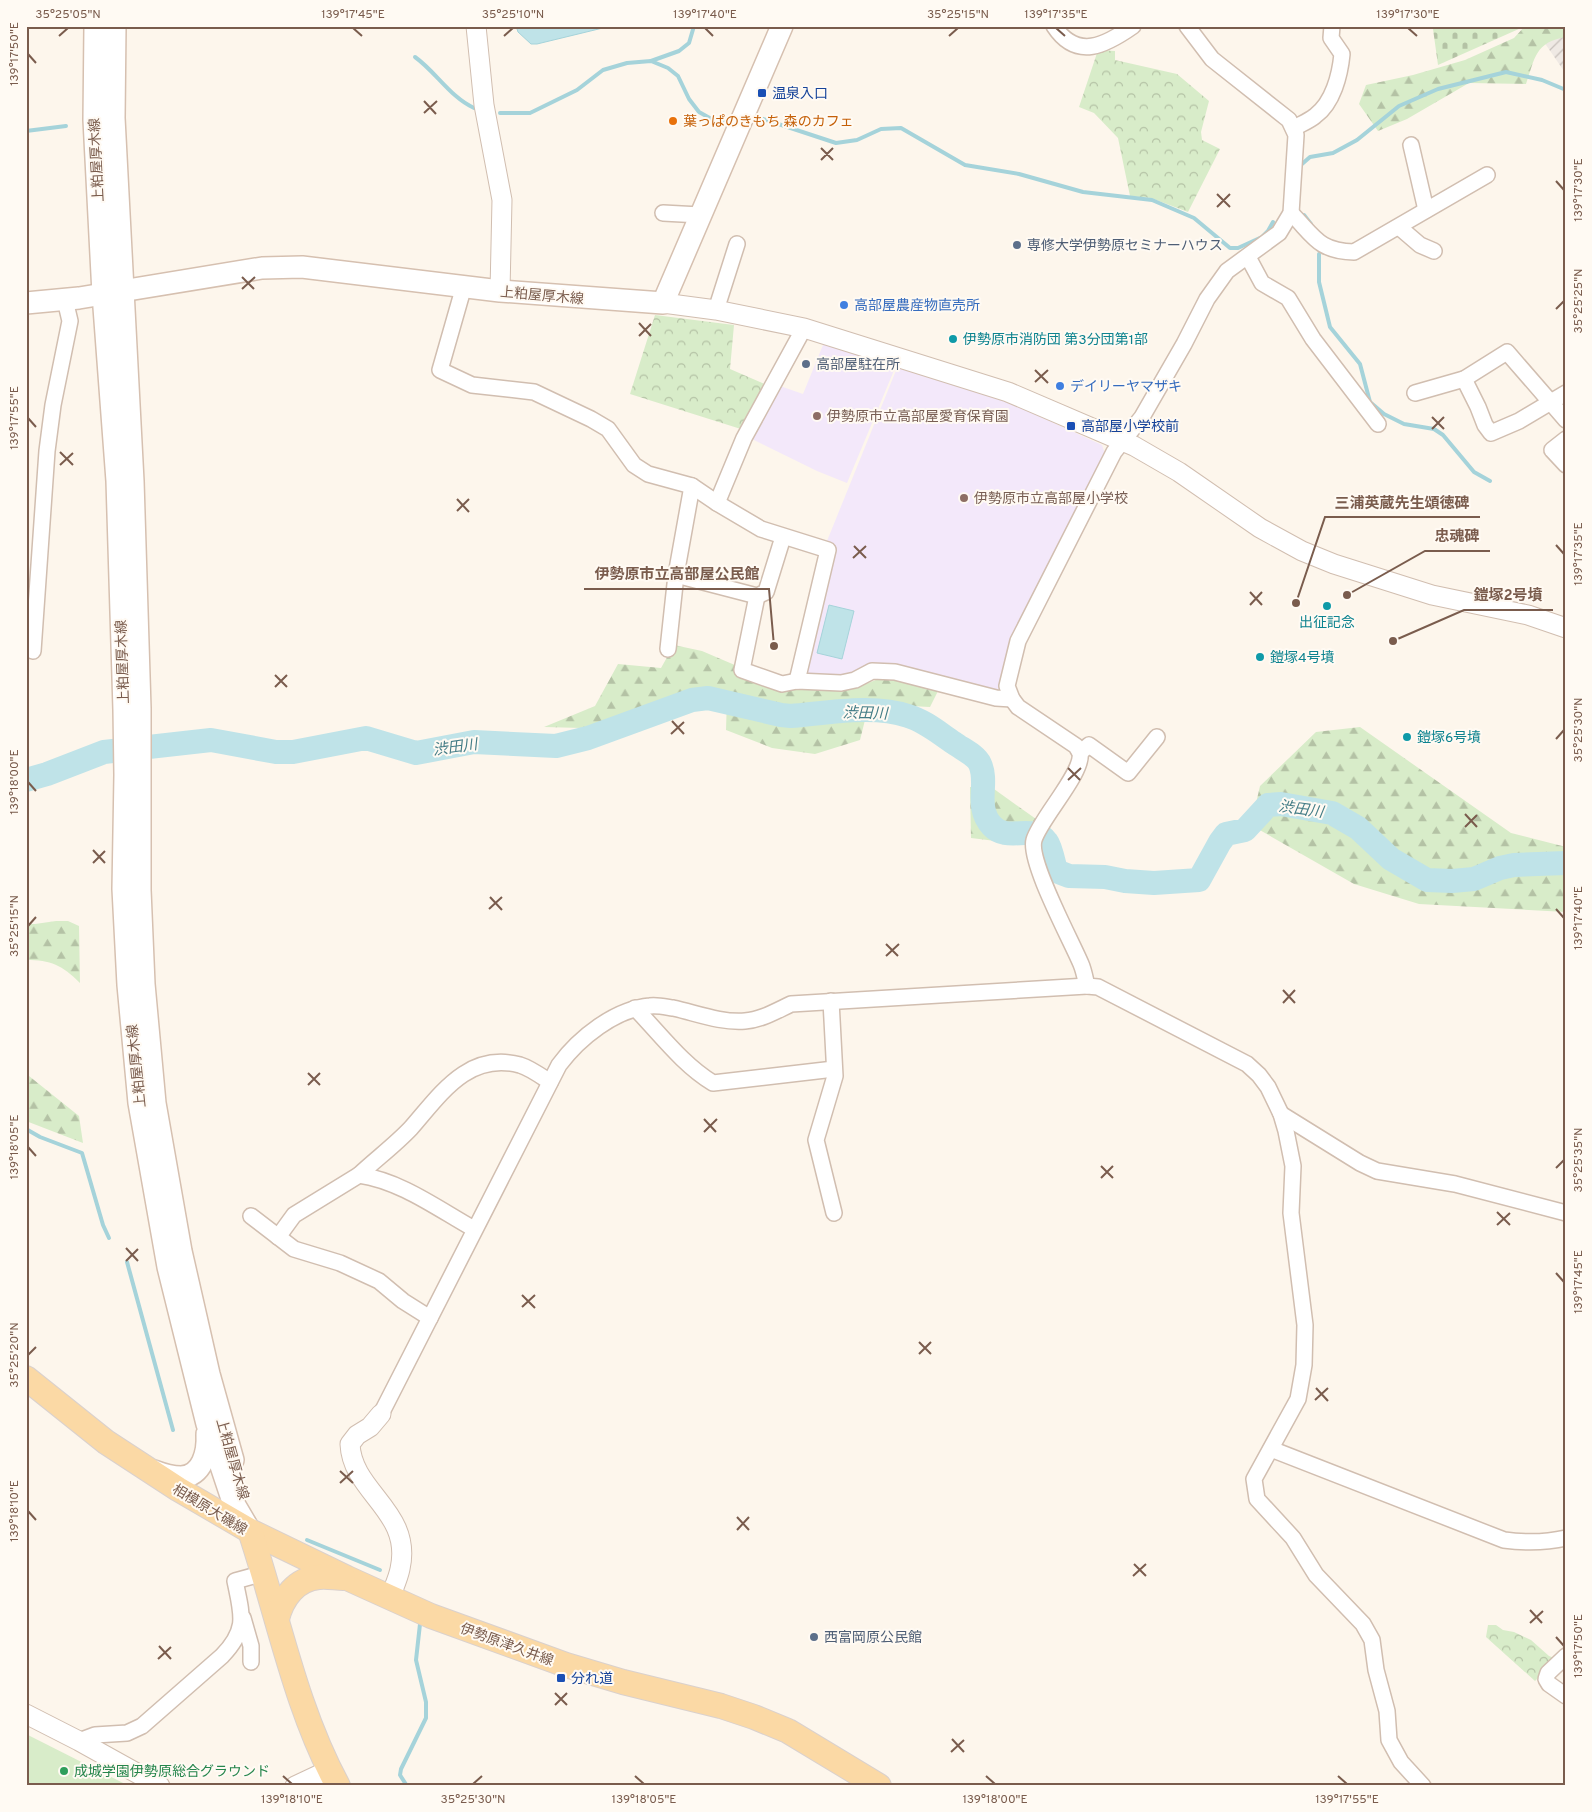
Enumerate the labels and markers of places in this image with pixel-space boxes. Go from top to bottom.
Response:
place label: 温泉入口 [772,85,828,103]
marker: 温泉入口 [756,87,768,99]
place label: 葉っぱのきもち 森のカフェ [683,114,854,131]
marker: 葉っぱのきもち 森のカフェ [667,115,679,127]
place label: 専修大学伊勢原セミナーハウス [1027,238,1223,255]
marker: 専修大学伊勢原セミナーハウス [1011,239,1023,251]
place label: 高部屋農産物直売所 [854,297,980,315]
marker: 高部屋農産物直売所 [838,299,850,311]
place label: 伊勢原市消防団 第3分団第1部 [963,331,1148,349]
marker: 伊勢原市消防団 第3分団第1部 [947,333,959,345]
place label: 高部屋駐在所 [816,357,900,374]
marker: 高部屋駐在所 [800,358,812,370]
place label: デイリーヤマザキ [1070,379,1182,396]
marker: デイリーヤマザキ [1054,380,1066,392]
place label: 伊勢原市立高部屋愛育保育園 [827,409,1009,426]
marker: 伊勢原市立高部屋愛育保育園 [811,410,823,422]
place label: 高部屋小学校前 [1081,418,1179,436]
marker: 高部屋小学校前 [1065,420,1077,432]
callout: 三浦英蔵先生頌徳碑 [1325,487,1480,517]
place label: 伊勢原市立高部屋小学校 [974,491,1128,508]
marker: 伊勢原市立高部屋小学校 [958,492,970,504]
callout: 忠魂碑 [1425,521,1490,551]
callout: 伊勢原市立高部屋公民館 [584,559,769,589]
callout: 鎧塚2号墳 [1464,580,1553,610]
marker: 出征記念 [1321,600,1333,612]
place label: 出征記念 [1299,615,1355,632]
place label: 鎧塚4号墳 [1270,650,1335,667]
marker: 鎧塚4号墳 [1254,651,1266,663]
place label: 鎧塚6号墳 [1417,730,1481,747]
marker: 鎧塚6号墳 [1401,731,1413,743]
place label: 西富岡原公民館 [824,1630,922,1647]
marker: 西富岡原公民館 [808,1631,820,1643]
place label: 分れ道 [571,1671,613,1688]
marker: 分れ道 [555,1672,567,1684]
place label: 成城学園伊勢原総合グラウンド [74,1764,270,1781]
marker: 成城学園伊勢原総合グラウンド [58,1765,70,1777]

